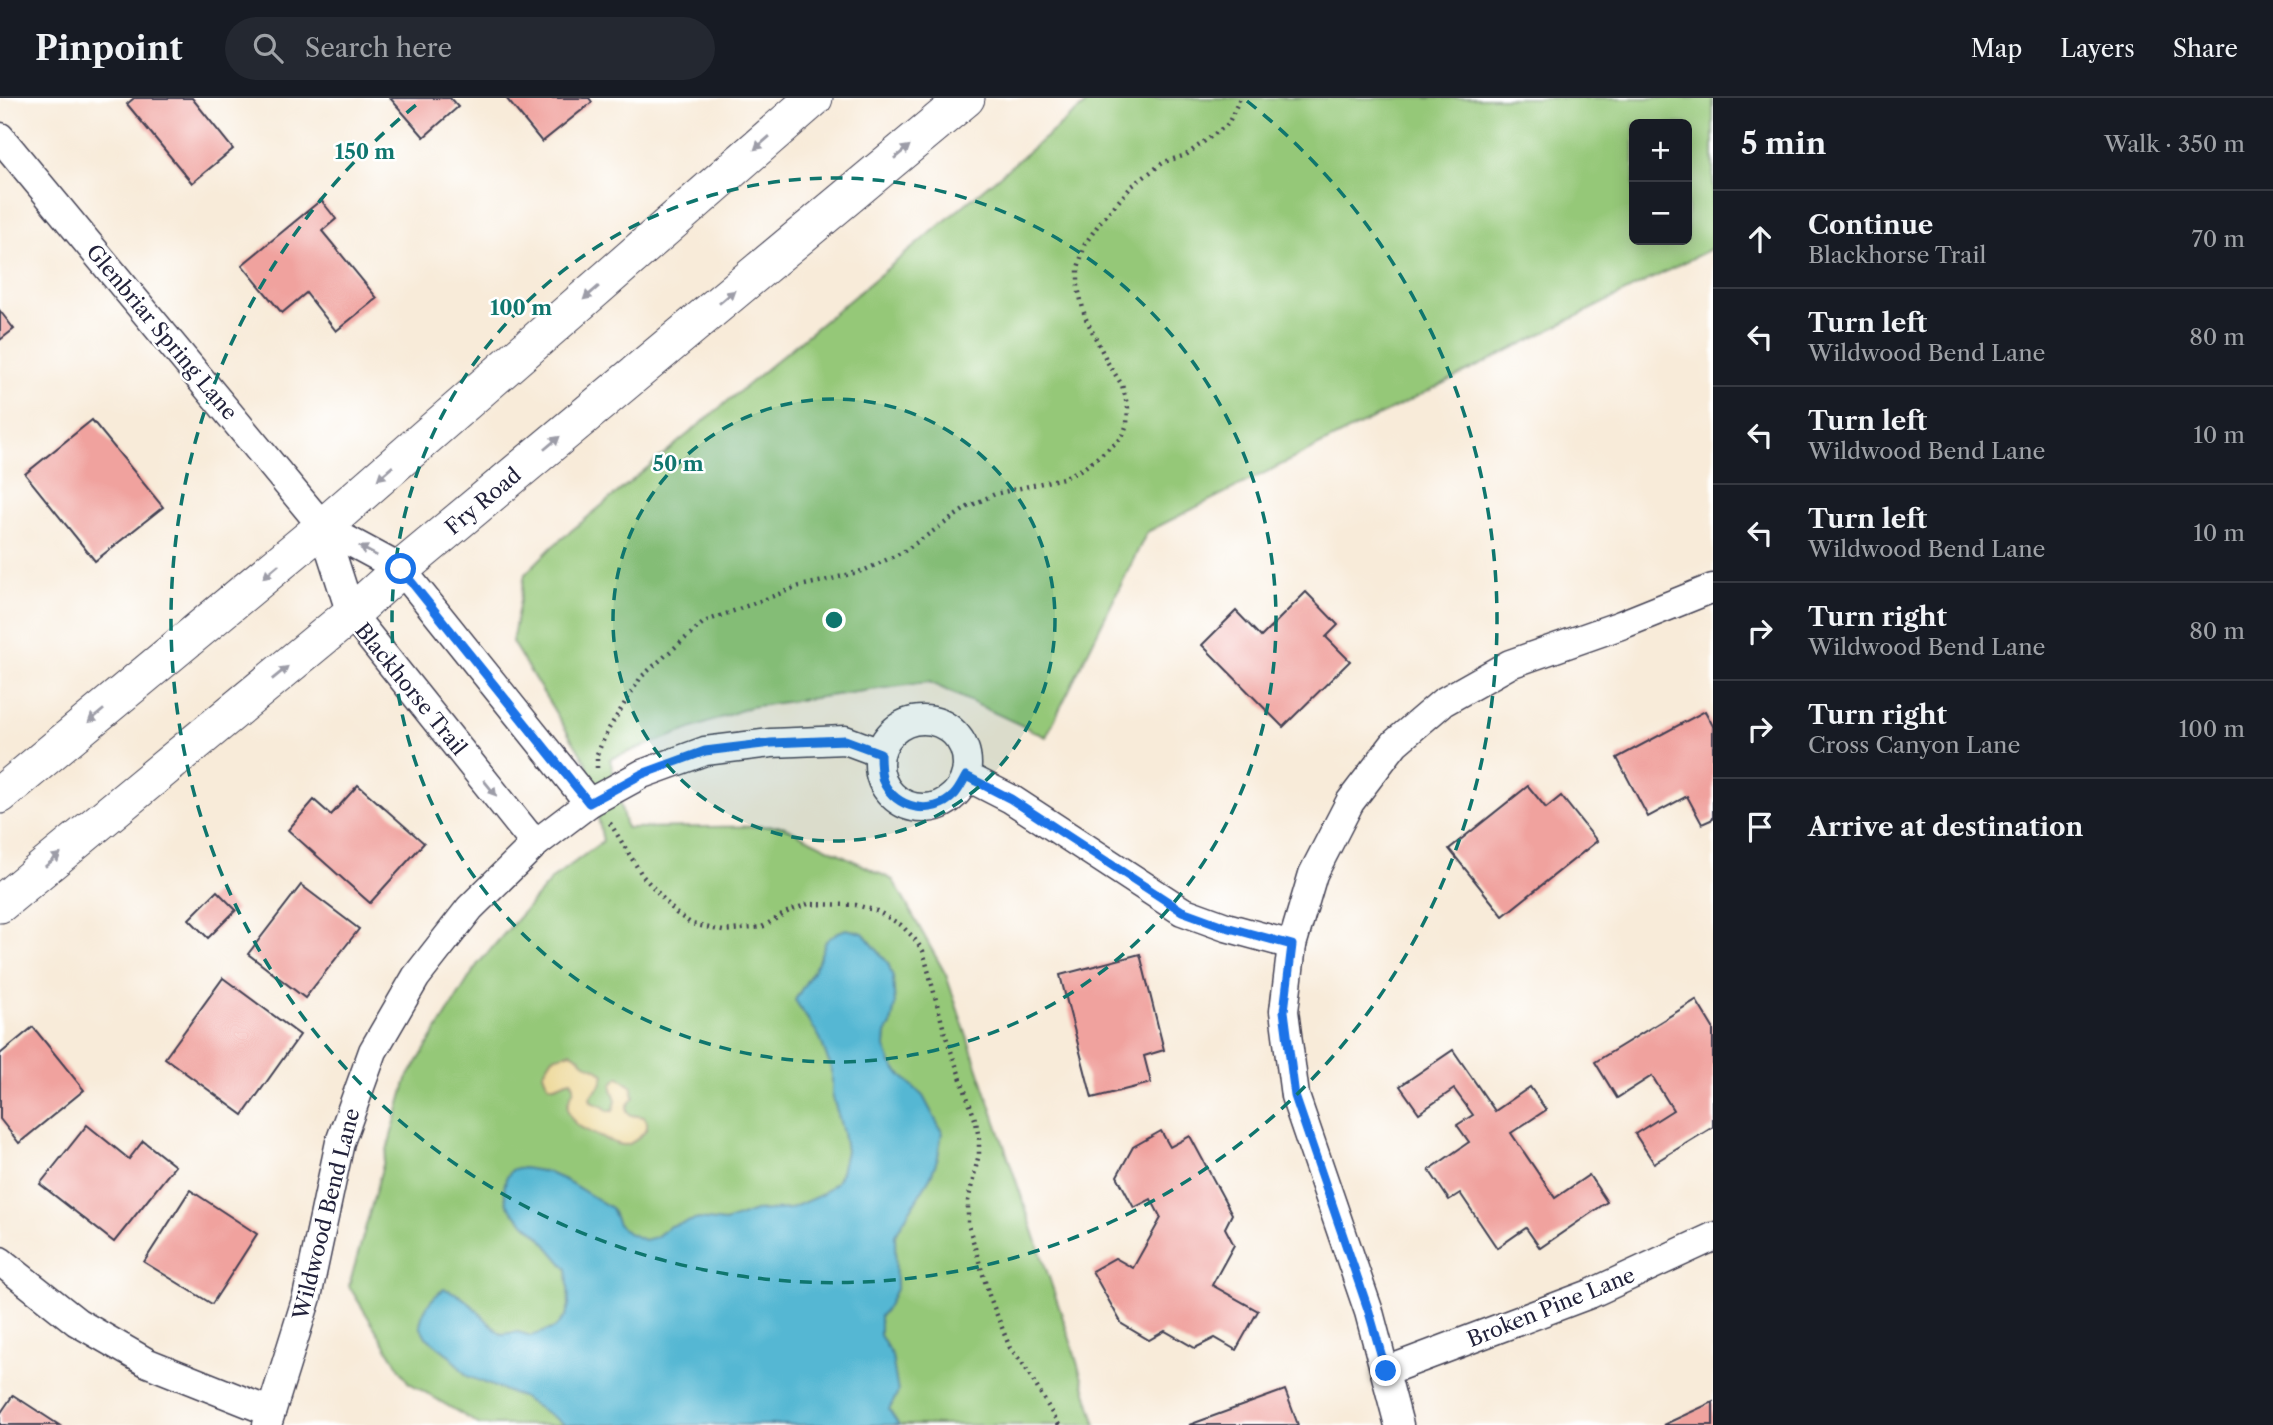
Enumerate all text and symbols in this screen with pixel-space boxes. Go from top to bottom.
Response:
search box [225,17,715,80]
text: Pinpoint [35,28,183,69]
icon: search [249,29,287,67]
text: Search here [305,32,452,64]
text: Map [1971,34,2022,63]
text: Layers [2060,34,2135,63]
text: Share [2173,34,2238,63]
map controls [1629,119,1692,245]
button: + [1629,119,1692,182]
text: 5 min [1741,125,1826,162]
text: Walk · 350 m [2104,130,2245,158]
one-way arrow [754,135,771,150]
text: 150 m [335,139,395,164]
one-way arrow [893,144,911,159]
button: − [1629,182,1692,245]
text: Continue [1808,209,1933,241]
icon: ahead [1741,220,1779,258]
text: 70 m [2192,225,2245,253]
street label: Glenbriar Spring Lane [81,239,243,425]
text: Blackhorse Trail [1808,241,1986,269]
one-way arrow [582,285,600,301]
one-way arrow [719,290,736,305]
text: 100 m [490,295,552,320]
text: Turn left [1808,307,1927,339]
icon: left [1741,318,1779,356]
text: 80 m [2189,323,2245,351]
text: Wildwood Bend Lane [1808,339,2046,367]
text: Turn left [1808,405,1927,437]
icon: left [1741,416,1779,454]
text: 10 m [2193,421,2245,449]
one-way arrow [544,436,561,451]
text: Wildwood Bend Lane [1808,437,2046,465]
text: 50 m [652,451,704,476]
street label: Fry Road [440,462,526,540]
one-way arrow [376,465,394,481]
text: Turn left [1808,503,1927,535]
icon: left [1741,514,1779,552]
text: 10 m [2193,519,2245,547]
text: Wildwood Bend Lane [1808,535,2046,563]
one-way arrow [358,546,378,557]
route start [385,553,416,584]
one-way arrow [262,563,279,578]
text: Turn right [1808,601,1947,633]
centre of rings [822,608,846,632]
icon: right [1741,612,1779,650]
text: 80 m [2189,617,2245,645]
street label: Blackhorse Trail [350,618,472,760]
text: Wildwood Bend Lane [1808,633,2046,661]
one-way arrow [271,666,288,681]
text: Turn right [1808,699,1947,731]
one-way arrow [87,708,104,723]
icon: right [1741,710,1779,748]
text: 100 m [2179,715,2245,743]
text: Cross Canyon Lane [1808,731,2020,759]
one-way arrow [482,779,497,796]
icon: arrive [1741,808,1779,846]
text: Arrive at destination [1808,811,2083,843]
one-way arrow [44,853,61,868]
street label: Wildwood Bend Lane [287,1106,364,1323]
street label: Broken Pine Lane [1464,1262,1638,1352]
route end [1370,1355,1401,1386]

